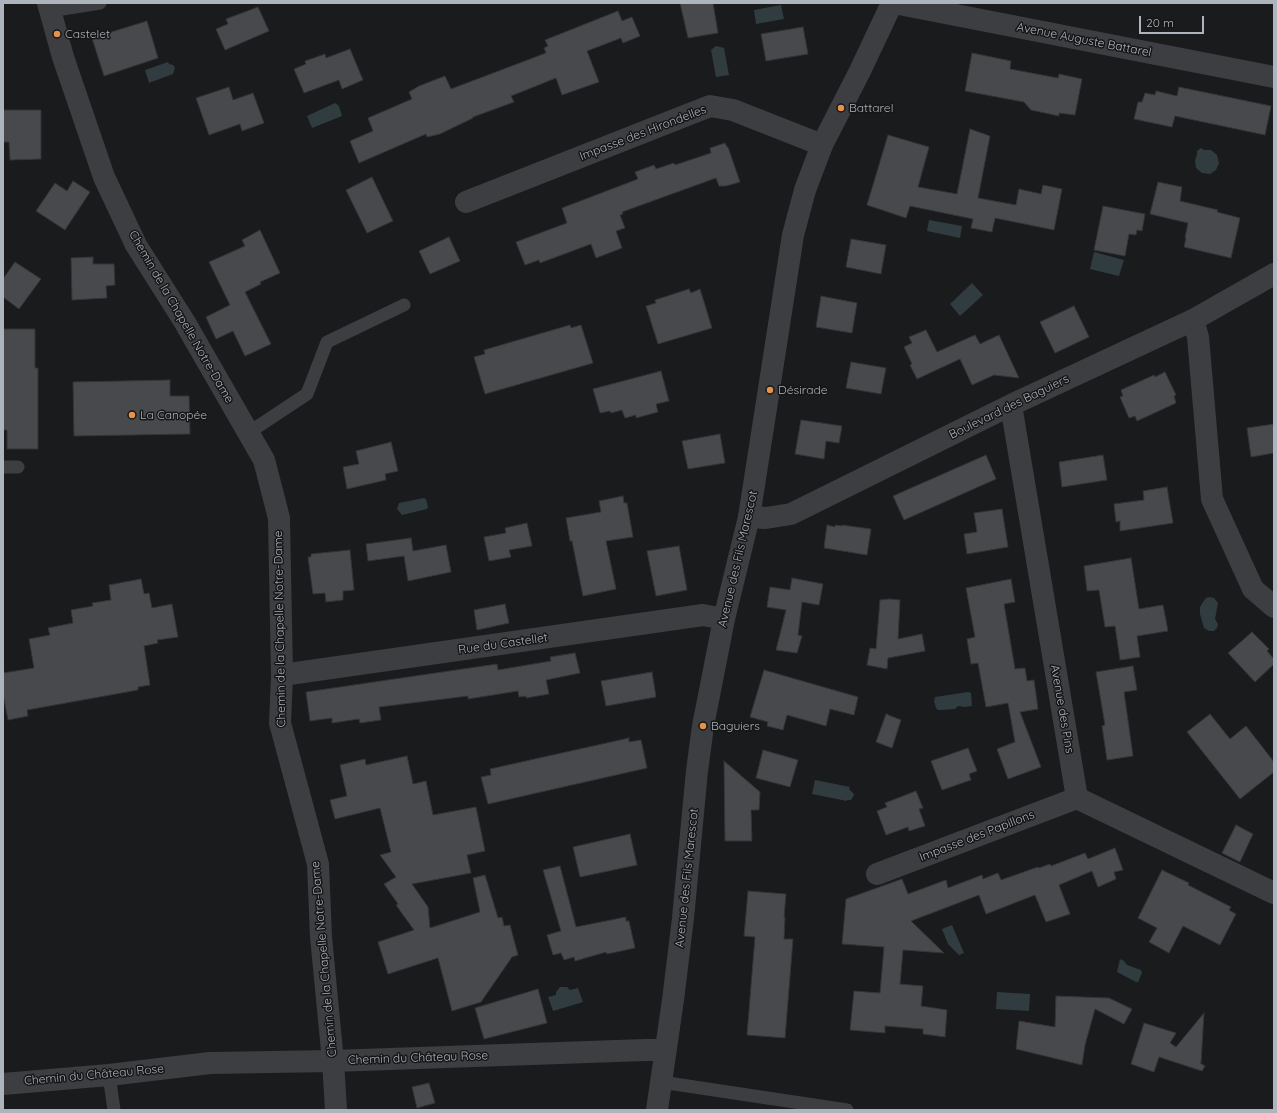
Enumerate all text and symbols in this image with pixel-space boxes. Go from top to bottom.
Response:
scale bar [1141,8,1206,34]
text: 20 m [1146,15,1174,30]
street label: Avenue Auguste Battarel [1015,20,1153,60]
place label: Castelet [65,27,110,41]
marker: Castelet [52,29,62,39]
place label: Battarel [849,101,893,115]
street label: Impasse des Hirondelles [578,102,708,164]
marker: Battarel [836,103,846,113]
street label: Chemin de la Chapelle Notre-Dame [126,228,236,406]
street label: Boulevard des Baguiers [947,372,1071,442]
place label: Désirade [778,383,827,397]
marker: Désirade [765,385,775,395]
place label: La Canopée [140,408,207,422]
marker: La Canopée [127,410,137,420]
street label: Avenue des Fils Marescot [715,489,761,629]
street label: Chemin de la Chapelle Notre-Dame [271,531,289,727]
street label: Rue du Castellet [457,631,549,657]
street label: Avenue des Pins [1047,664,1077,754]
place label: Baguiers [711,719,760,733]
marker: Baguiers [698,721,708,731]
street label: Impasse des Papillons [917,807,1037,865]
street label: Avenue des Fils Marescot [673,808,701,948]
street label: Chemin de la Chapelle Notre-Dame [308,860,340,1058]
street label: Chemin du Château Rose [348,1048,488,1068]
street label: Chemin du Château Rose [23,1062,165,1088]

